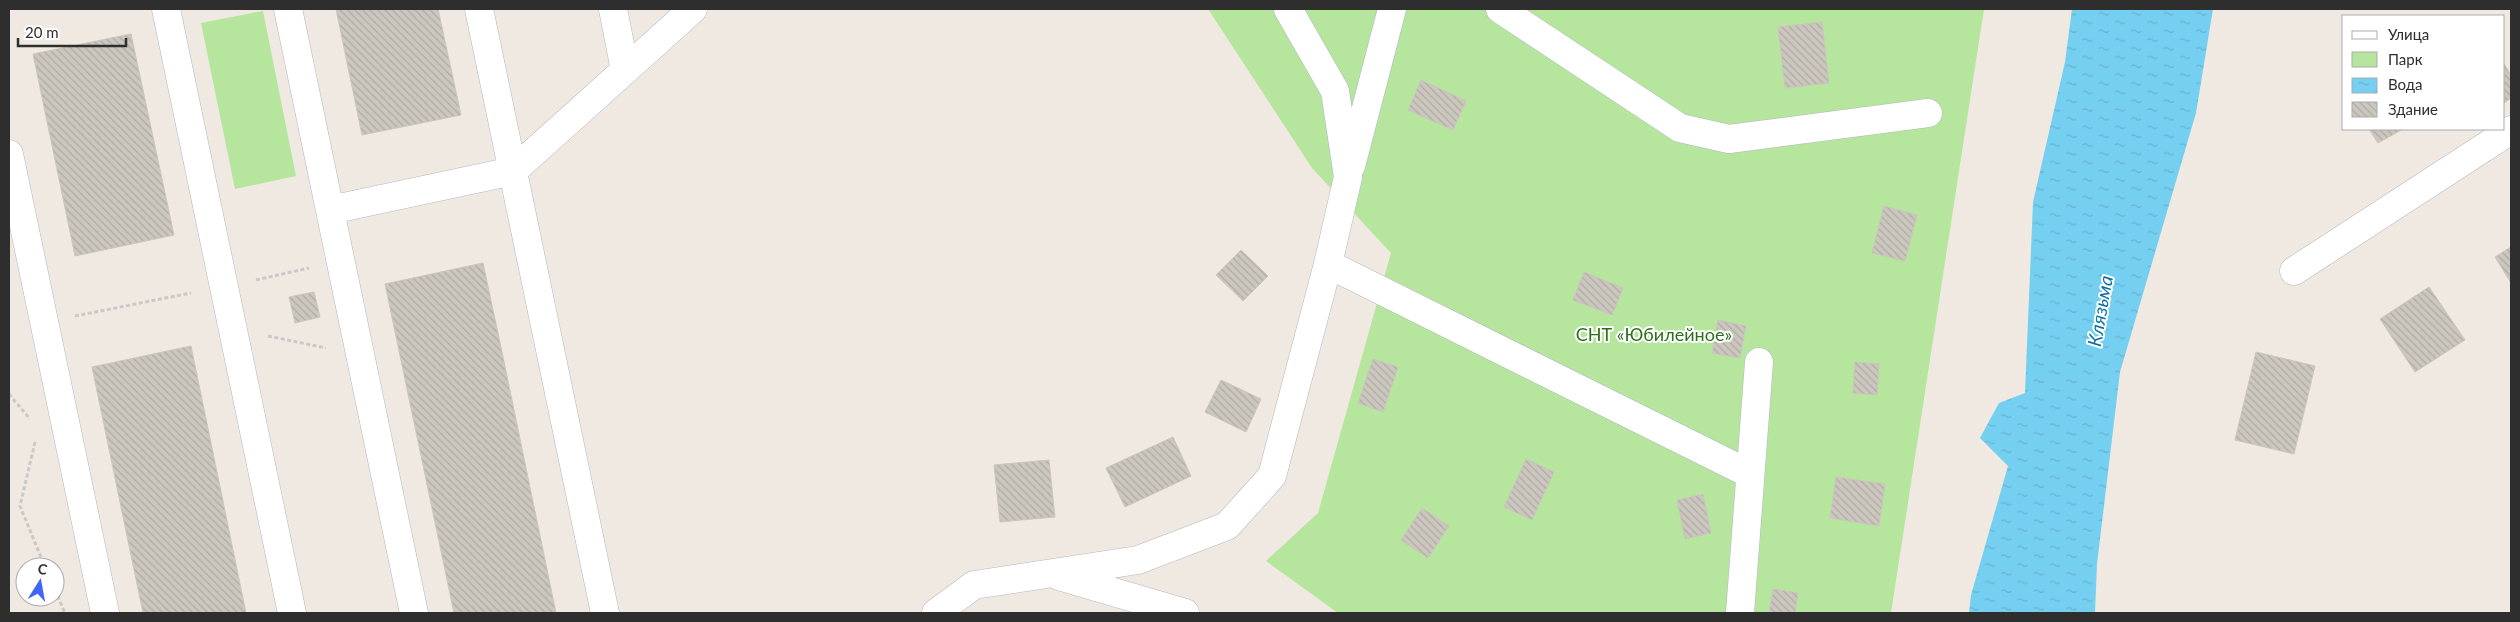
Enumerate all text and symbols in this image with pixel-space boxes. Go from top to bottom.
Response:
scale bar [18,15,125,47]
legend [2342,15,2505,130]
text: 20 m [25,23,59,41]
text: Улица [2388,25,2429,43]
text: Парк [2388,50,2423,68]
text: Вода [2388,75,2423,93]
text: Здание [2388,100,2438,118]
water label: Клязьма [2082,274,2117,348]
park label: СНТ «Юбилейное» [1576,323,1732,345]
north arrow [15,557,65,607]
text: С [36,560,49,578]

